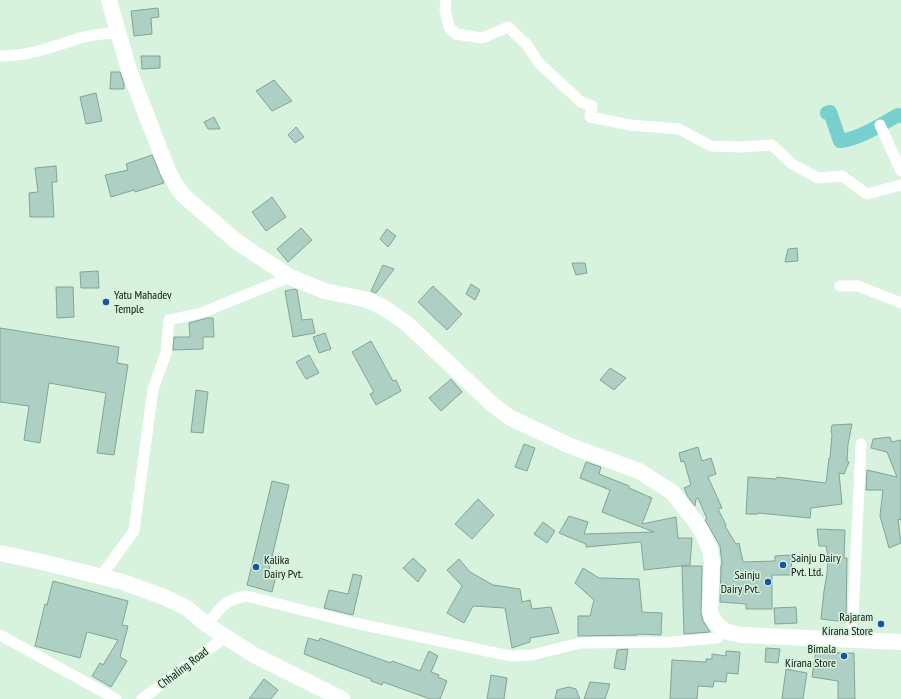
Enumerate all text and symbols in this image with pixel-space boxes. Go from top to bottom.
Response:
place label: Yatu Mahadev Temple [114,287,172,316]
marker: Yatu Mahadev Temple [101,297,111,307]
place label: Sainju Dairy Pvt. Ltd. [791,550,841,579]
place label: Kalika Dairy Pvt. [264,552,303,581]
marker: Sainju Dairy Pvt. Ltd. [778,560,788,570]
marker: Kalika Dairy Pvt. [251,562,261,572]
place label: Sainju Dairy Pvt. [721,567,760,596]
marker: Sainju Dairy Pvt. [763,577,773,587]
place label: Rajaram Kirana Store [822,609,873,638]
marker: Rajaram Kirana Store [876,619,886,629]
place label: Bimala Kirana Store [785,641,836,670]
street label: Chhaling Road [154,644,211,692]
marker: Bimala Kirana Store [839,651,849,661]

